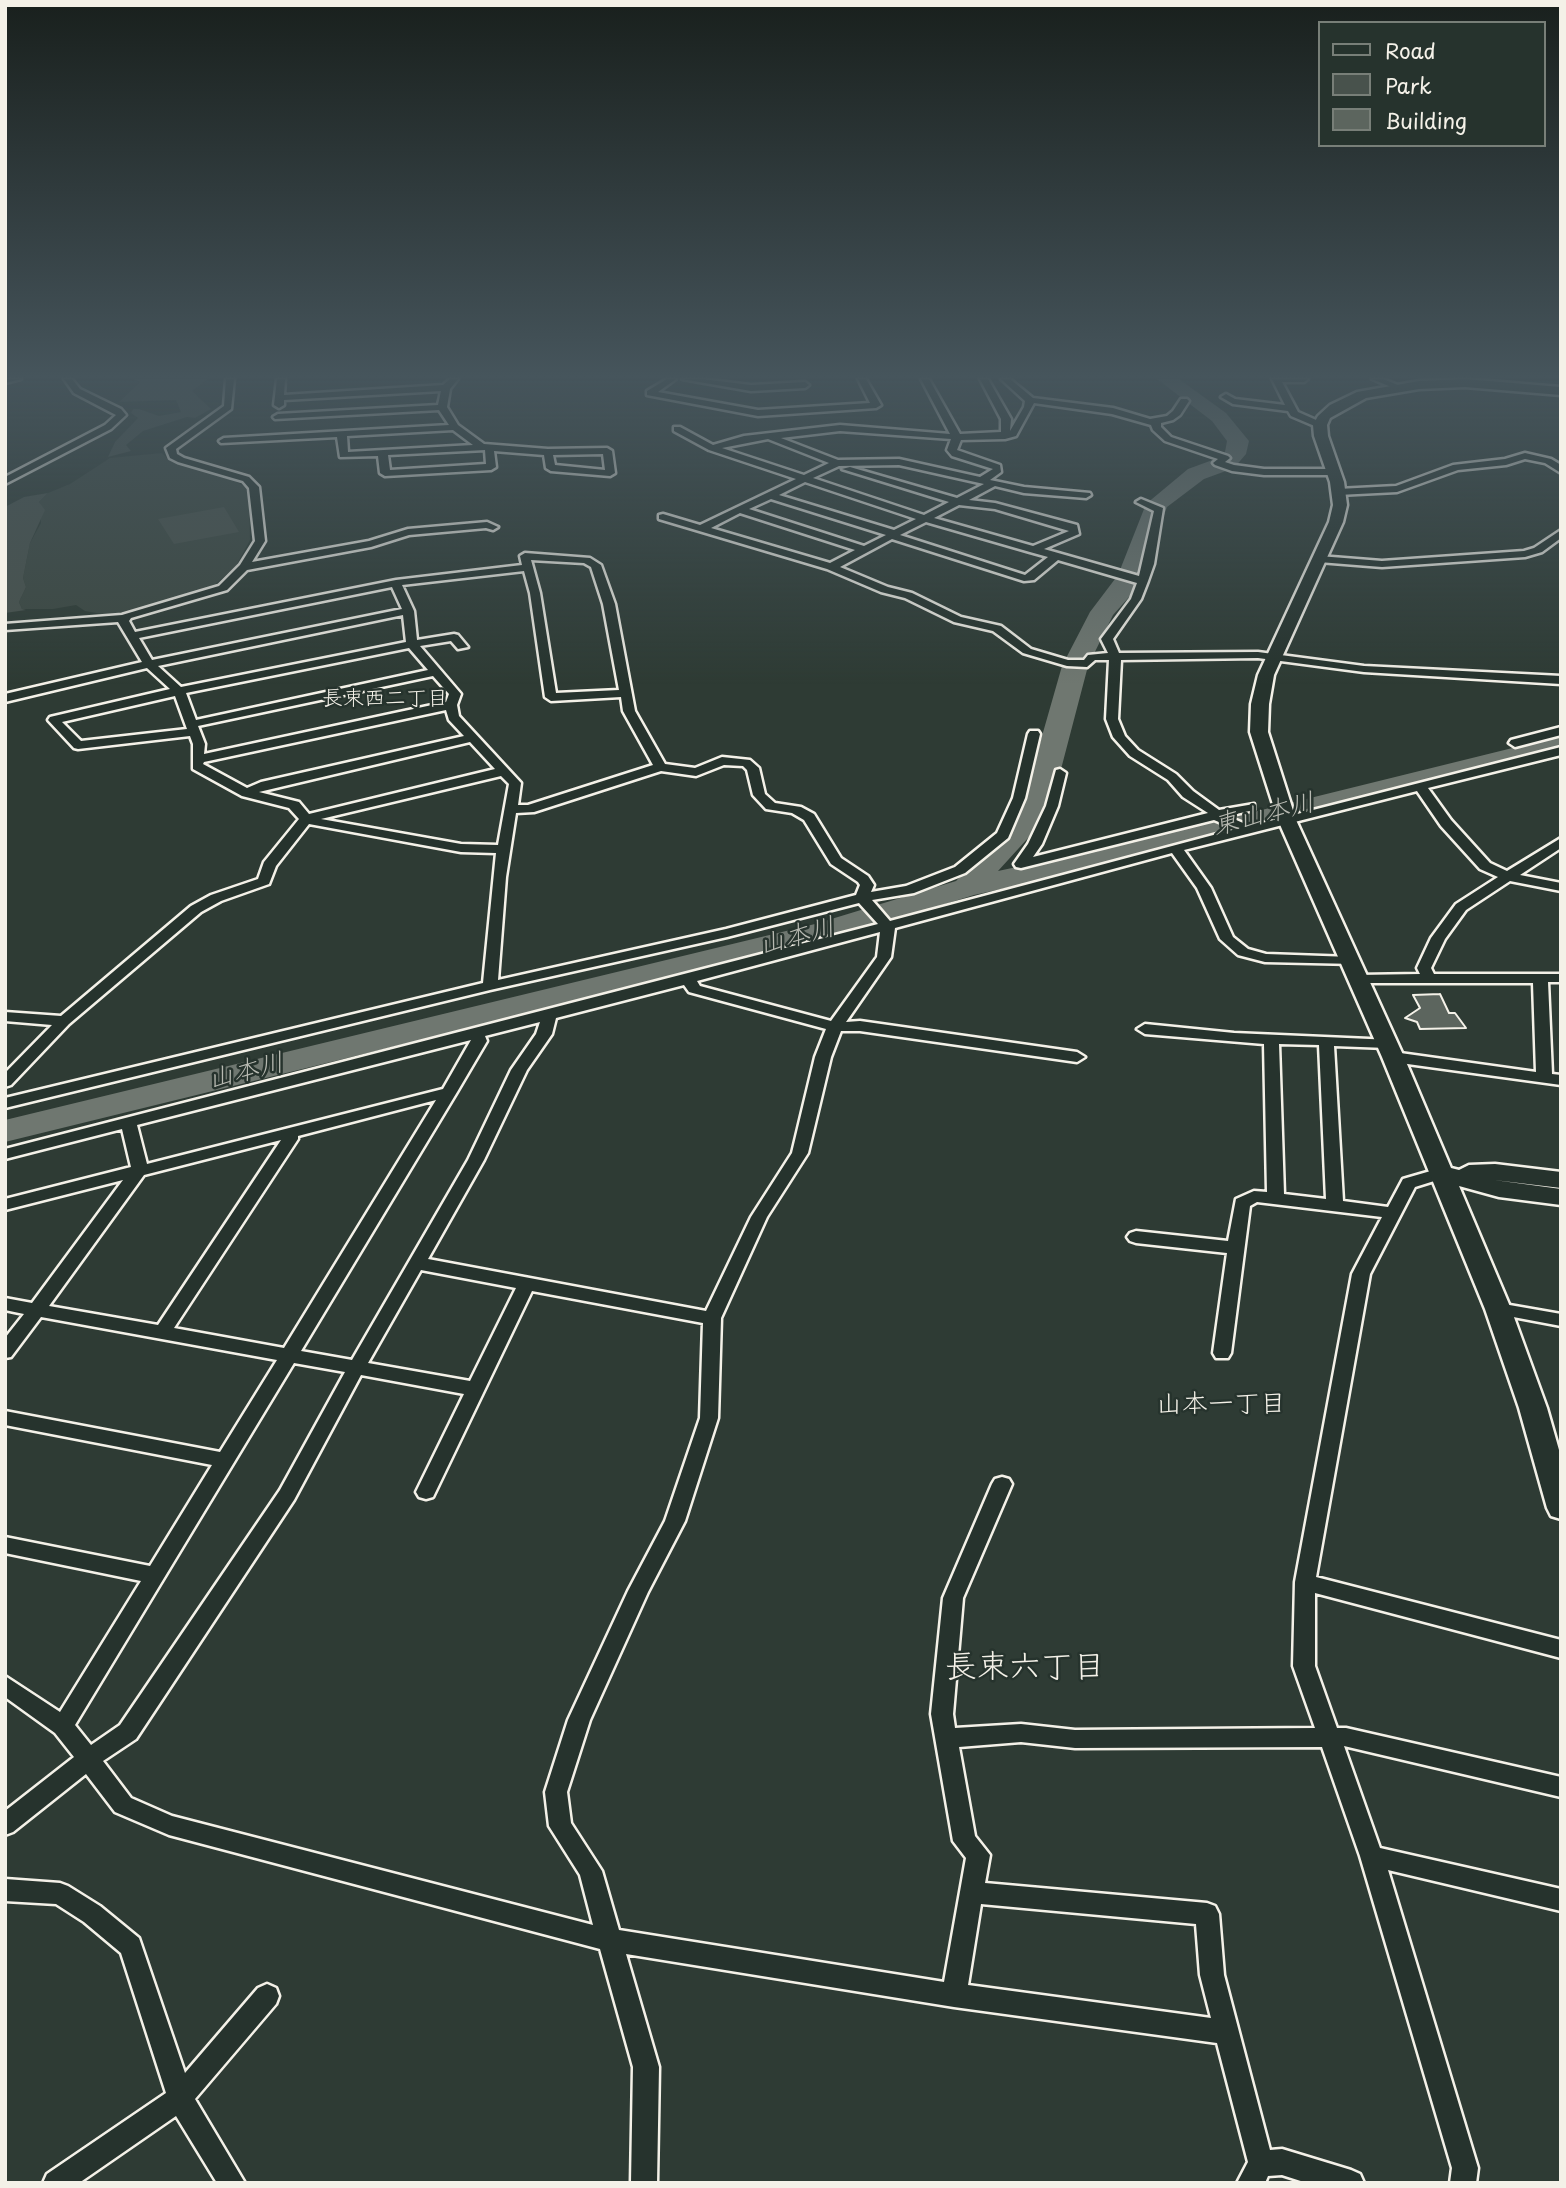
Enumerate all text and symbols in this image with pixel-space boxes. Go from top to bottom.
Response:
legend [1318,21,1545,147]
text: Road [1385,34,1436,66]
text: Park [1385,69,1432,101]
text: Building [1385,104,1467,136]
district label: 長束西二丁目 [322,686,448,712]
water label: 東山本川 [1210,787,1318,843]
water label: 山本川 [755,912,839,962]
water label: 山本川 [204,1047,288,1097]
district label: 山本一丁目 [1156,1389,1286,1421]
district label: 長束六丁目 [945,1649,1105,1687]

